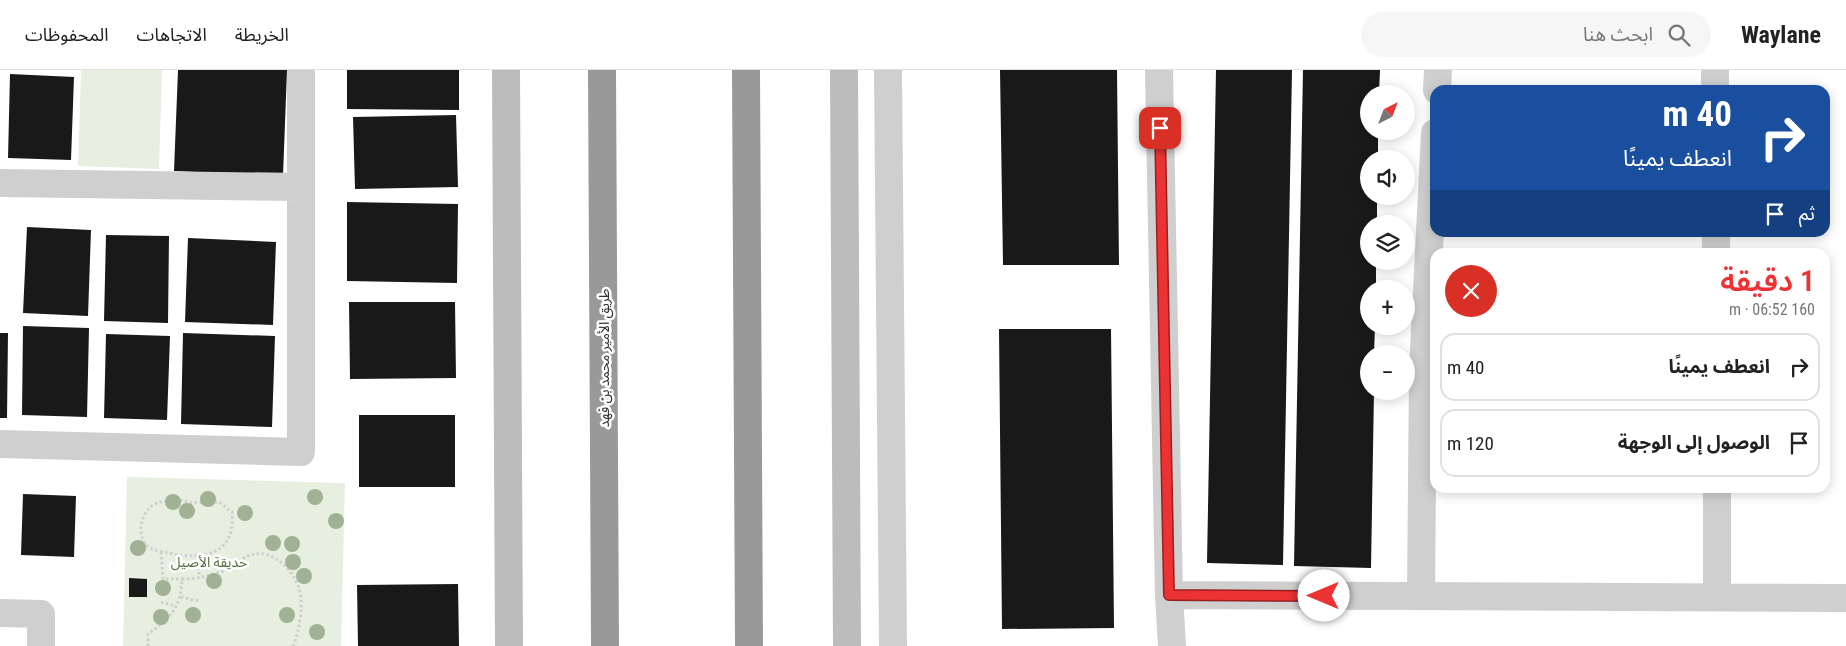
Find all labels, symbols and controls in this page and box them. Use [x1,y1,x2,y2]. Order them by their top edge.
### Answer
search box [1361,12,1711,57]
icon: search [1665,21,1693,49]
text: Waylane [1741,21,1821,49]
text: ابحث هنا [1583,23,1653,46]
text: المحفوظات [25,24,109,45]
text: الاتجاهات [137,24,207,45]
text: الخريطة [235,24,289,45]
north arrow [1360,85,1415,140]
map controls [1360,85,1415,400]
text: 40 m [1663,94,1732,135]
icon: right [1750,105,1815,170]
pin [1139,107,1181,149]
icon: arrive [1146,114,1174,142]
text: انعطف يمينًا [1623,146,1732,171]
button: sound [1360,150,1415,205]
icon: arrive [1761,200,1789,228]
text: ثم [1799,202,1815,225]
button: layers [1360,215,1415,270]
text: 1 دقيقة [1720,263,1815,298]
button: close [1445,265,1497,317]
button: + [1360,280,1415,335]
street label: طريق الأمير محمد بن فهد [596,288,614,428]
text: 160 m · 06:52 [1729,300,1815,319]
button: − [1360,345,1415,400]
icon: right [1785,353,1813,381]
text: انعطف يمينًا [1668,355,1770,378]
text: 40 m [1447,356,1484,379]
icon: arrive [1785,429,1813,457]
text: الوصول إلى الوجهة [1618,431,1770,454]
text: 120 m [1447,432,1494,455]
park label: حديقة الأصيل [171,554,247,571]
position arrow [1297,569,1349,621]

